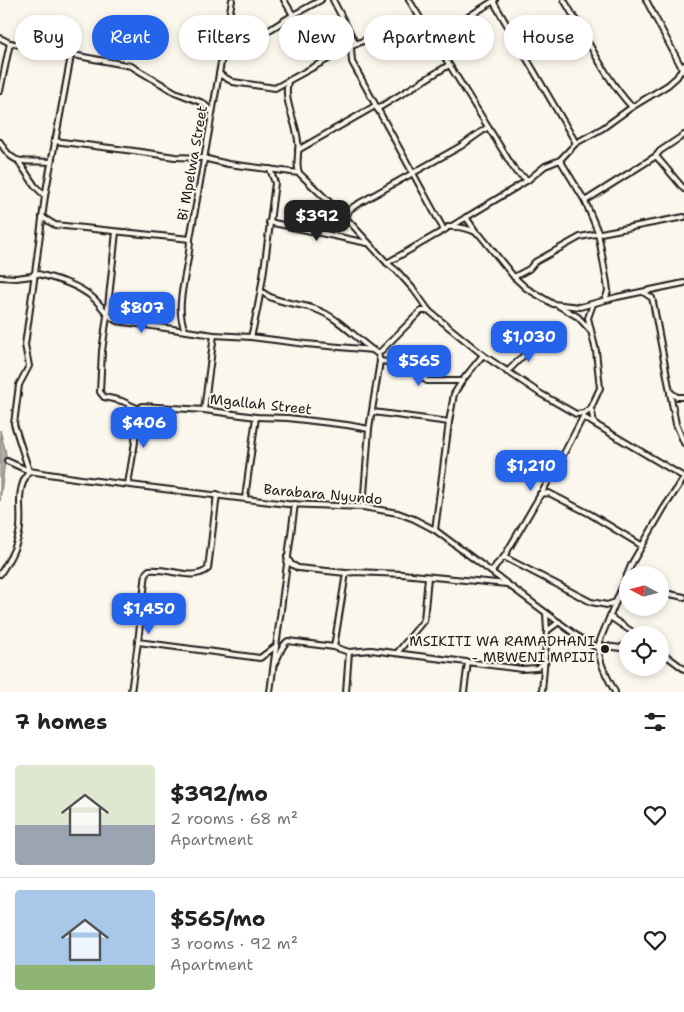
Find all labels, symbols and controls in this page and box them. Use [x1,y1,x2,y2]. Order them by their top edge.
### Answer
chip: Buy [15,15,82,60]
chip: Rent [92,15,169,60]
chip: Filters [179,15,269,60]
chip: New [279,15,354,60]
chip: Apartment [364,15,494,60]
chip: House [504,15,593,60]
street label: Bi Mpelwa Street [173,104,211,222]
pin: $392 [287,200,347,242]
text: $392 [295,205,339,226]
pin: $807 [112,292,172,334]
text: $807 [120,297,164,318]
pin: $1,030 [488,320,570,363]
text: $1,030 [502,326,556,347]
pin: $565 [389,344,449,387]
text: $565 [398,350,440,371]
street label: Mgallah Street [209,390,313,418]
pin: $406 [114,406,174,449]
text: $406 [122,412,166,433]
pin: $1,210 [490,450,572,492]
text: $1,210 [506,455,556,476]
street label: Barabara Nyundo [263,480,383,508]
north arrow [619,566,669,616]
map controls [619,566,669,676]
pin: $1,450 [108,592,190,635]
text: $1,450 [123,598,175,619]
button: locate [619,626,669,676]
place label: MSIKITI WA RAMADHANI - MBWENI MPIJI [409,632,595,666]
marker: MSIKITI WA RAMADHANI - MBWENI MPIJI [599,643,611,655]
text: 7 homes [15,708,107,736]
icon: filters [641,708,669,736]
text: $392/mo [170,780,268,808]
icon: home [55,785,115,845]
icon: heart [641,801,669,829]
text: 2 rooms · 68 m² [170,808,298,829]
text: Apartment [170,829,253,850]
text: $565/mo [170,905,266,933]
icon: home [55,910,115,970]
icon: heart [641,926,669,954]
text: 3 rooms · 92 m² [170,933,298,954]
text: Apartment [170,954,253,975]

